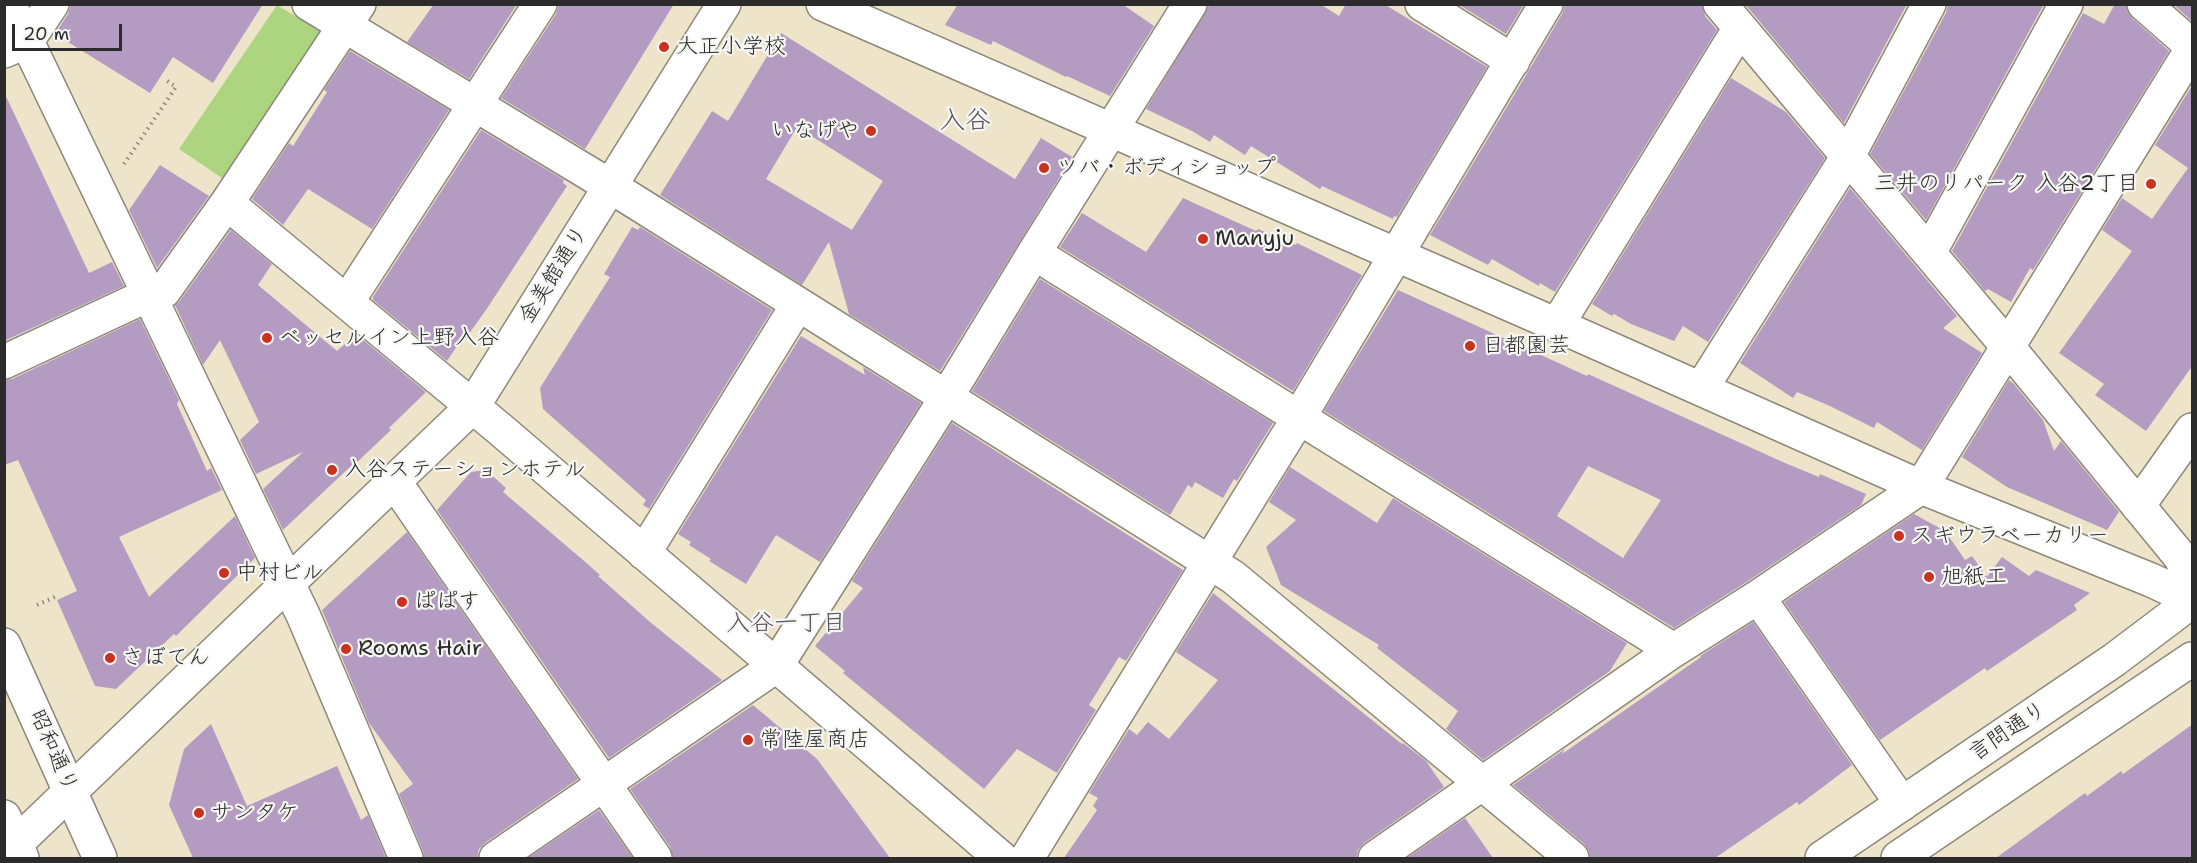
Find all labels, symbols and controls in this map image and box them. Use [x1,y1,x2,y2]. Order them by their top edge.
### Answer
scale bar [15,12,124,50]
text: 20 m [23,22,69,46]
place label: 大正小学校 [676,34,786,60]
marker: 大正小学校 [657,40,671,54]
district label: 入谷 [939,105,991,137]
place label: いなげや [771,118,859,144]
marker: いなげや [864,124,878,138]
place label: ツバ・ボディショップ [1056,155,1276,181]
marker: ツバ・ボディショップ [1037,161,1051,175]
place label: 三井のリパーク 入谷2丁目 [1874,171,2139,197]
marker: 三井のリパーク 入谷2丁目 [2144,177,2158,191]
street label: 金美館通り [514,221,594,329]
place label: Manyju [1215,226,1294,252]
marker: Manyju [1196,232,1210,246]
place label: ベッセルイン上野入谷 [279,325,499,351]
marker: ベッセルイン上野入谷 [260,331,274,345]
place label: 日都園芸 [1482,333,1570,359]
marker: 日都園芸 [1463,339,1477,353]
place label: 入谷ステーションホテル [344,457,586,483]
marker: 入谷ステーションホテル [325,463,339,477]
place label: スギウラベーカリー [1911,523,2109,549]
marker: スギウラベーカリー [1892,529,1906,543]
place label: 中村ビル [236,560,324,586]
place label: 旭紙工 [1941,564,2007,590]
marker: 中村ビル [217,566,231,580]
marker: 旭紙工 [1922,570,1936,584]
place label: ぱぱす [414,589,480,615]
marker: ぱぱす [395,595,409,609]
district label: 入谷一丁目 [726,610,846,638]
place label: Rooms Hair [358,636,482,662]
marker: Rooms Hair [339,642,353,656]
place label: さぼてん [122,645,210,671]
marker: さぼてん [103,651,117,665]
street label: 言問通り [1964,696,2052,768]
street label: 昭和通り [23,705,83,797]
place label: 常陸屋商店 [760,727,870,753]
marker: 常陸屋商店 [741,733,755,747]
place label: サンタケ [211,800,299,826]
marker: サンタケ [192,806,206,820]

